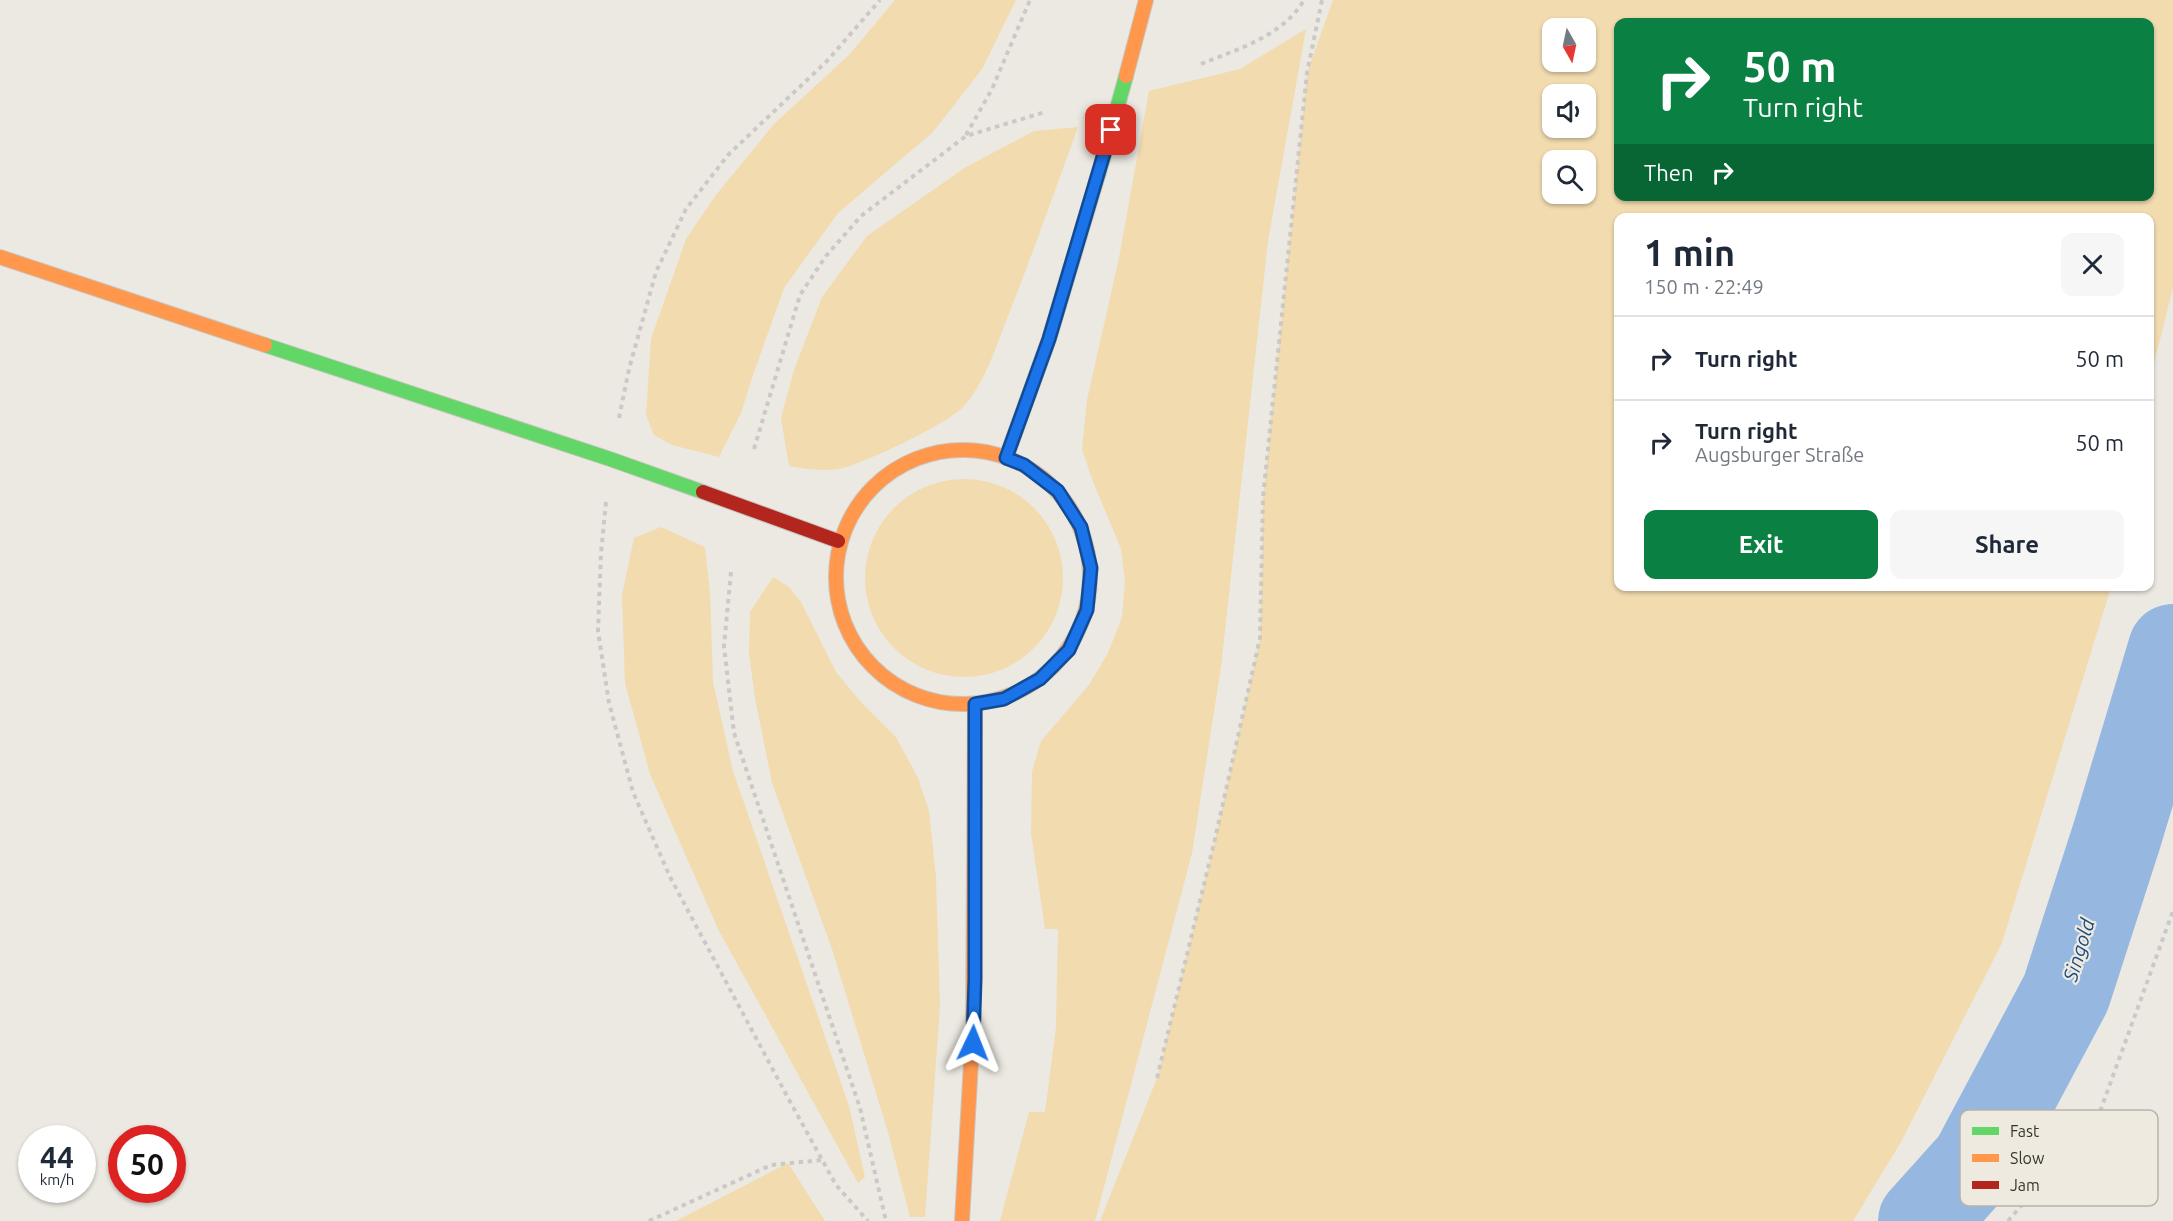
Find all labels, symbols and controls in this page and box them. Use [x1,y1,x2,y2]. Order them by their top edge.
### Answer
north arrow [1542,18,1596,72]
map controls [1542,18,1596,204]
icon: right [1644,42,1722,120]
text: 50 m [1743,43,1837,90]
button: sound [1542,84,1596,138]
text: Turn right [1743,92,1863,122]
pin [1085,104,1136,155]
icon: arrive [1094,113,1127,146]
button: search [1542,150,1596,204]
icon: right [1706,156,1739,189]
text: Then [1644,160,1694,185]
text: 1 min [1644,232,1735,273]
button: close [2061,233,2124,296]
text: 150 m · 22:49 [1644,275,1764,298]
icon: right [1644,342,1677,375]
text: Turn right [1695,346,1797,371]
text: 50 m [2075,346,2124,371]
text: Turn right [1695,418,1797,443]
icon: right [1644,426,1677,459]
text: 50 m [2075,430,2124,455]
text: Augsburger Straße [1695,443,1864,466]
button: Exit [1644,510,1878,579]
button: Share [1890,510,2124,579]
water label: Singold [2058,915,2099,985]
position arrow [941,1011,1005,1075]
legend [1960,1110,2158,1206]
text: Fast [2010,1122,2040,1140]
speed limit sign: 50 [108,1125,186,1203]
text: 44 [40,1140,74,1174]
text: Slow [2010,1149,2045,1167]
text: km/h [40,1171,74,1188]
text: Jam [2010,1176,2040,1194]

